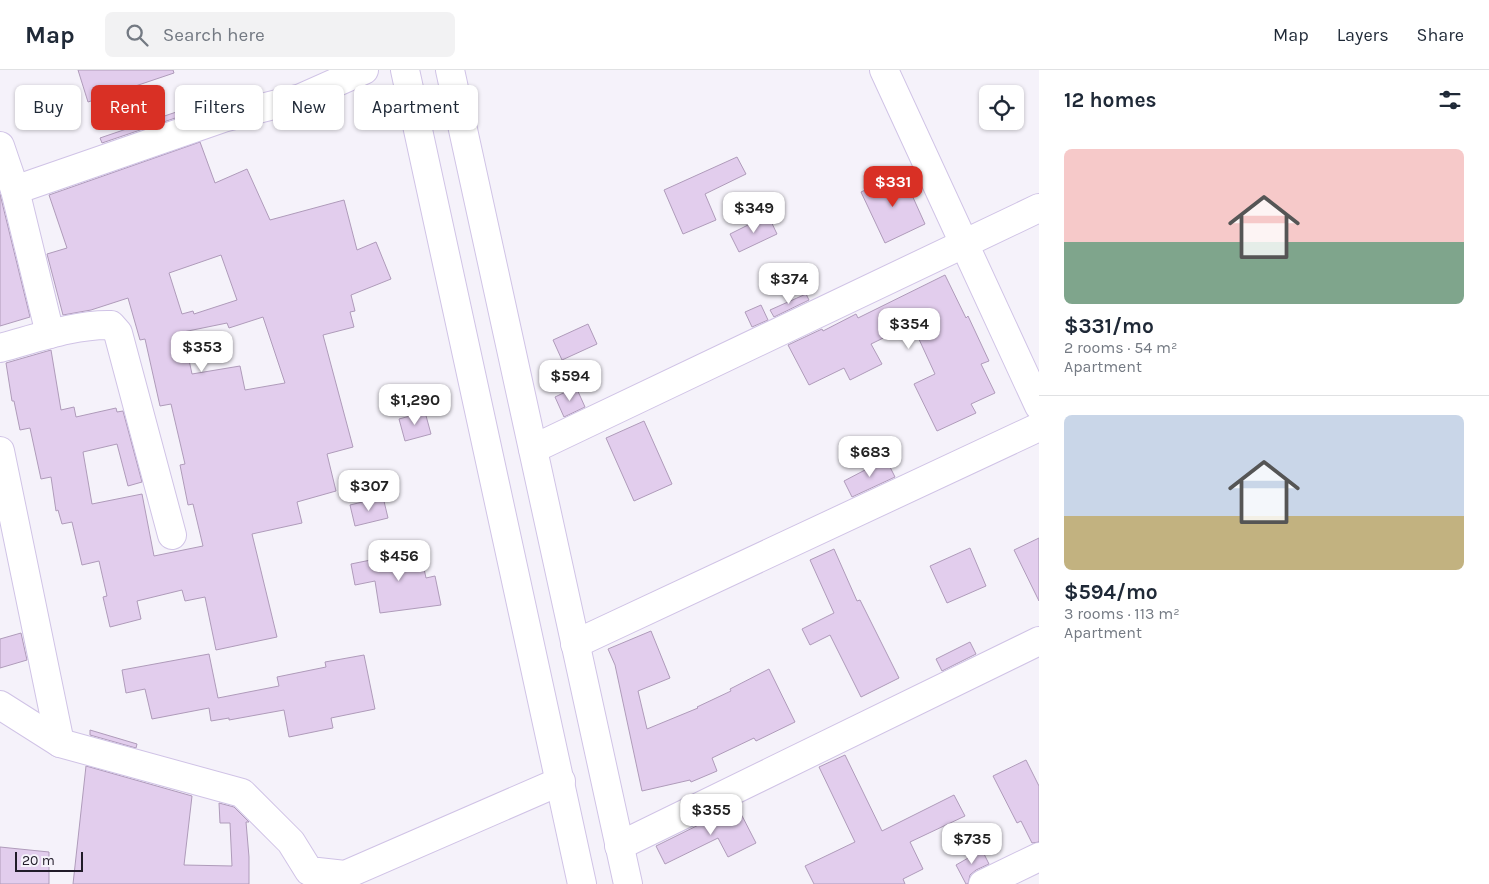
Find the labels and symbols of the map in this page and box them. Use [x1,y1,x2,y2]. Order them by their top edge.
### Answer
pin: $331 [863,166,923,208]
pin: $349 [724,191,784,234]
pin: $374 [759,262,819,305]
pin: $354 [879,308,939,350]
pin: $353 [172,330,232,373]
pin: $594 [540,360,600,402]
pin: $1,290 [374,384,456,426]
pin: $683 [840,436,900,478]
pin: $307 [339,470,399,512]
pin: $456 [369,540,429,582]
pin: $355 [681,794,741,836]
pin: $735 [942,822,1002,865]
scale bar [15,849,82,872]

